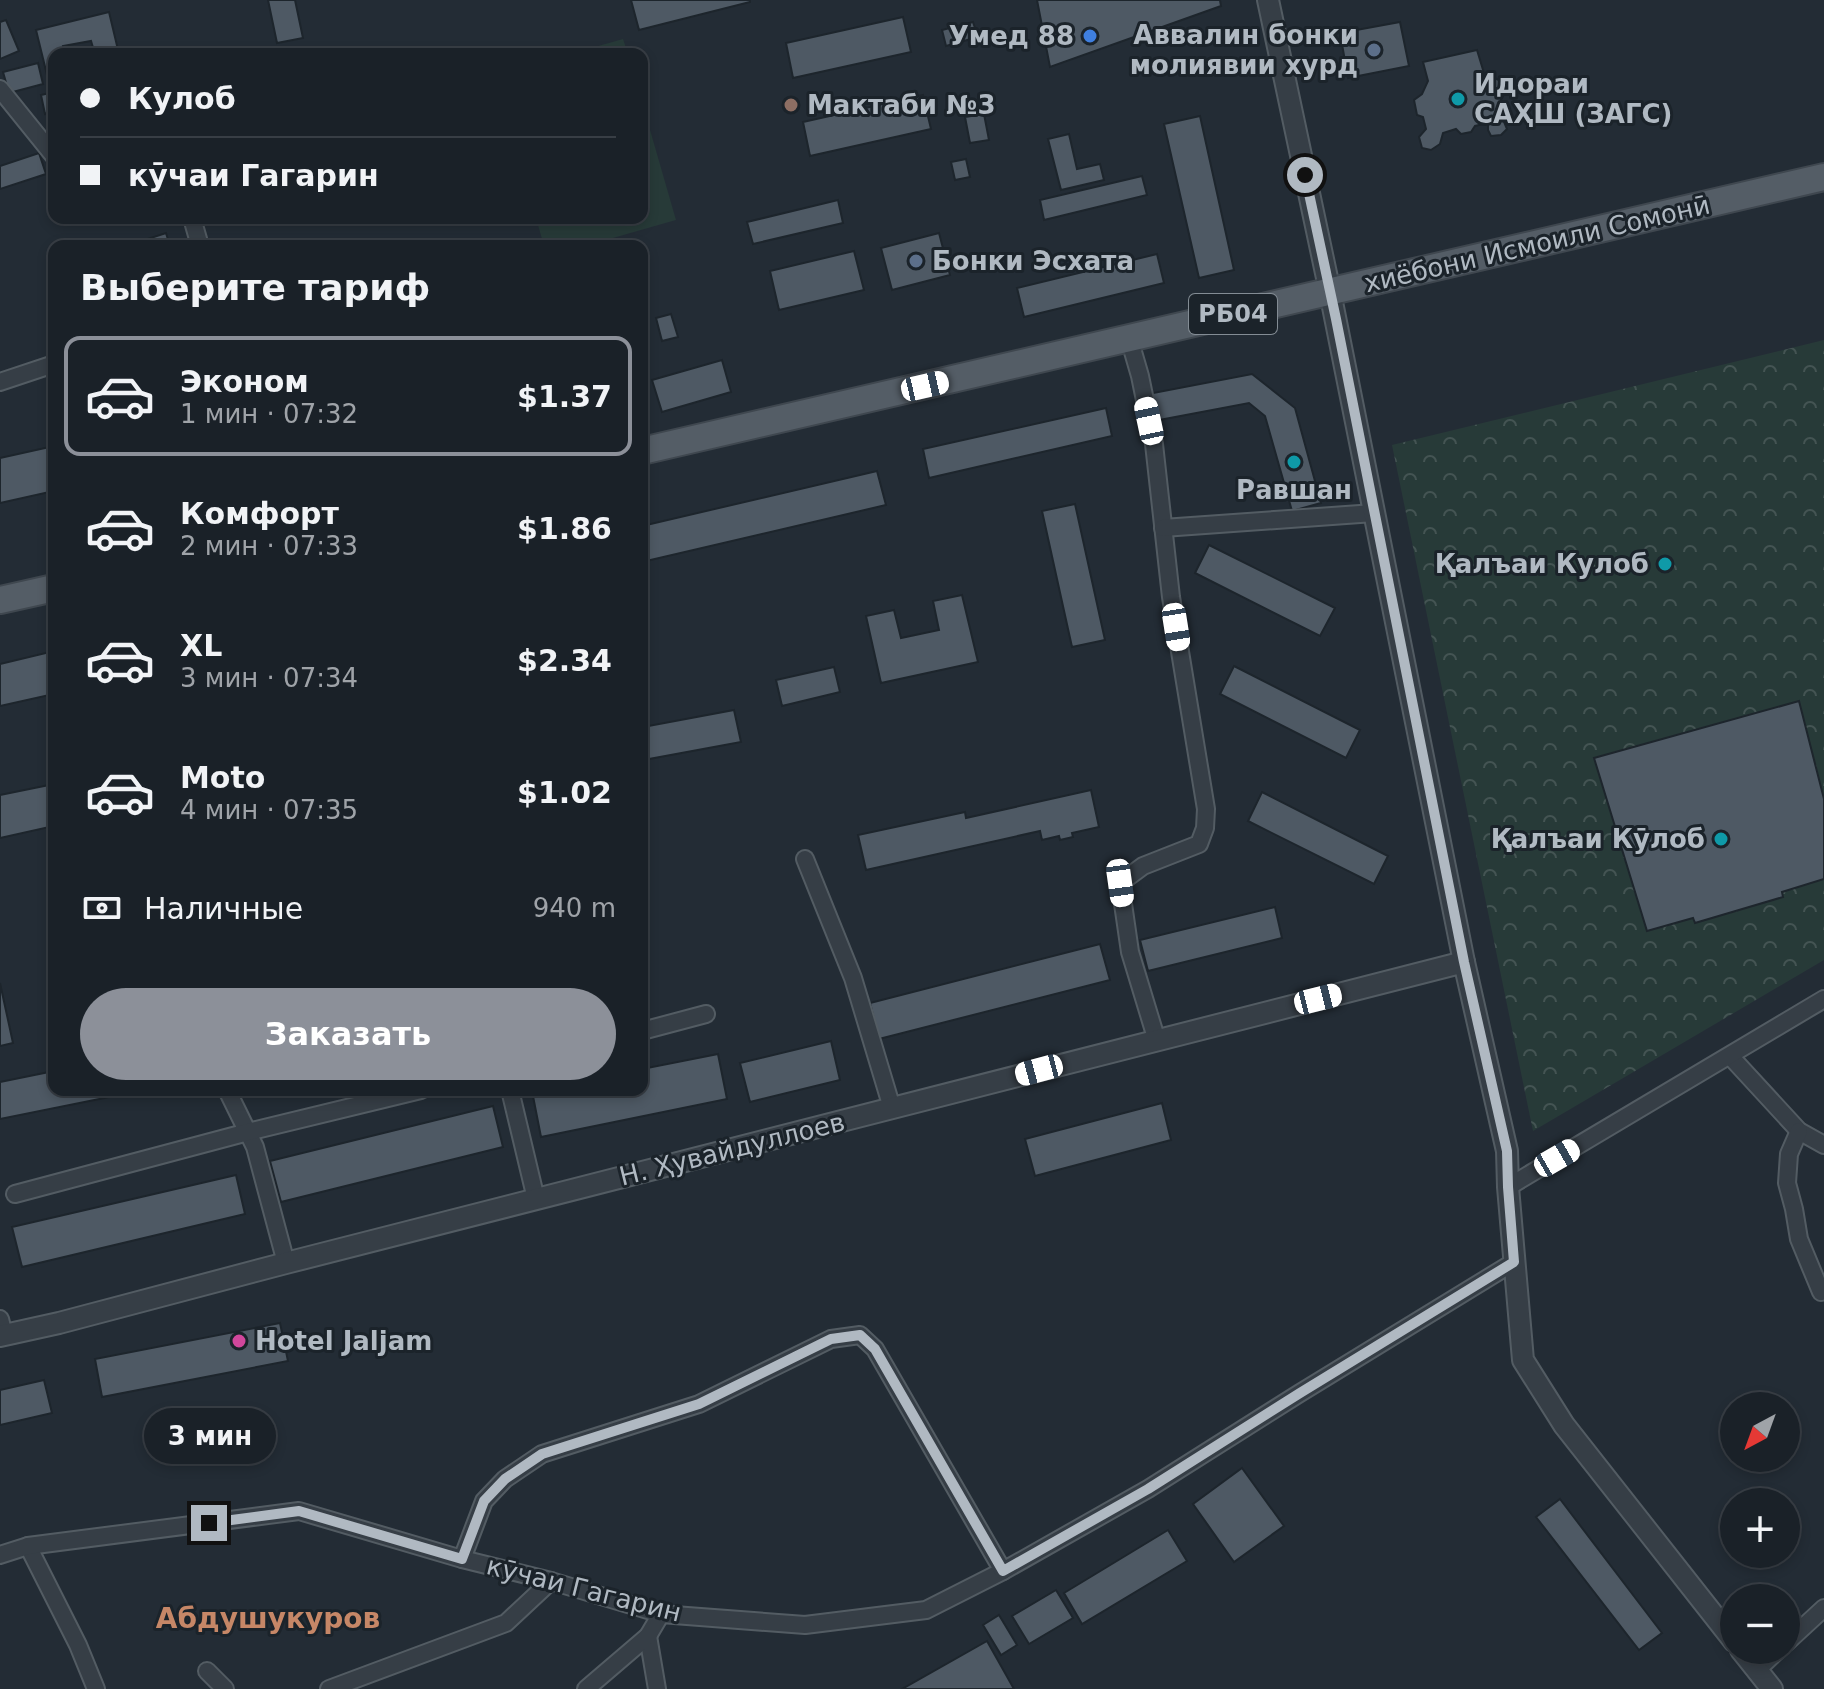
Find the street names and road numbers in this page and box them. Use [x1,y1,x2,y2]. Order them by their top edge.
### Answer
street label: хиёбони Исмоили Сомонӣ [1361,190,1713,298]
road number: РБ04 [1189,294,1277,334]
street label: Н. Ҳувайдуллоев [616,1106,848,1192]
street label: кӯчаи Гагарин [484,1550,684,1628]

